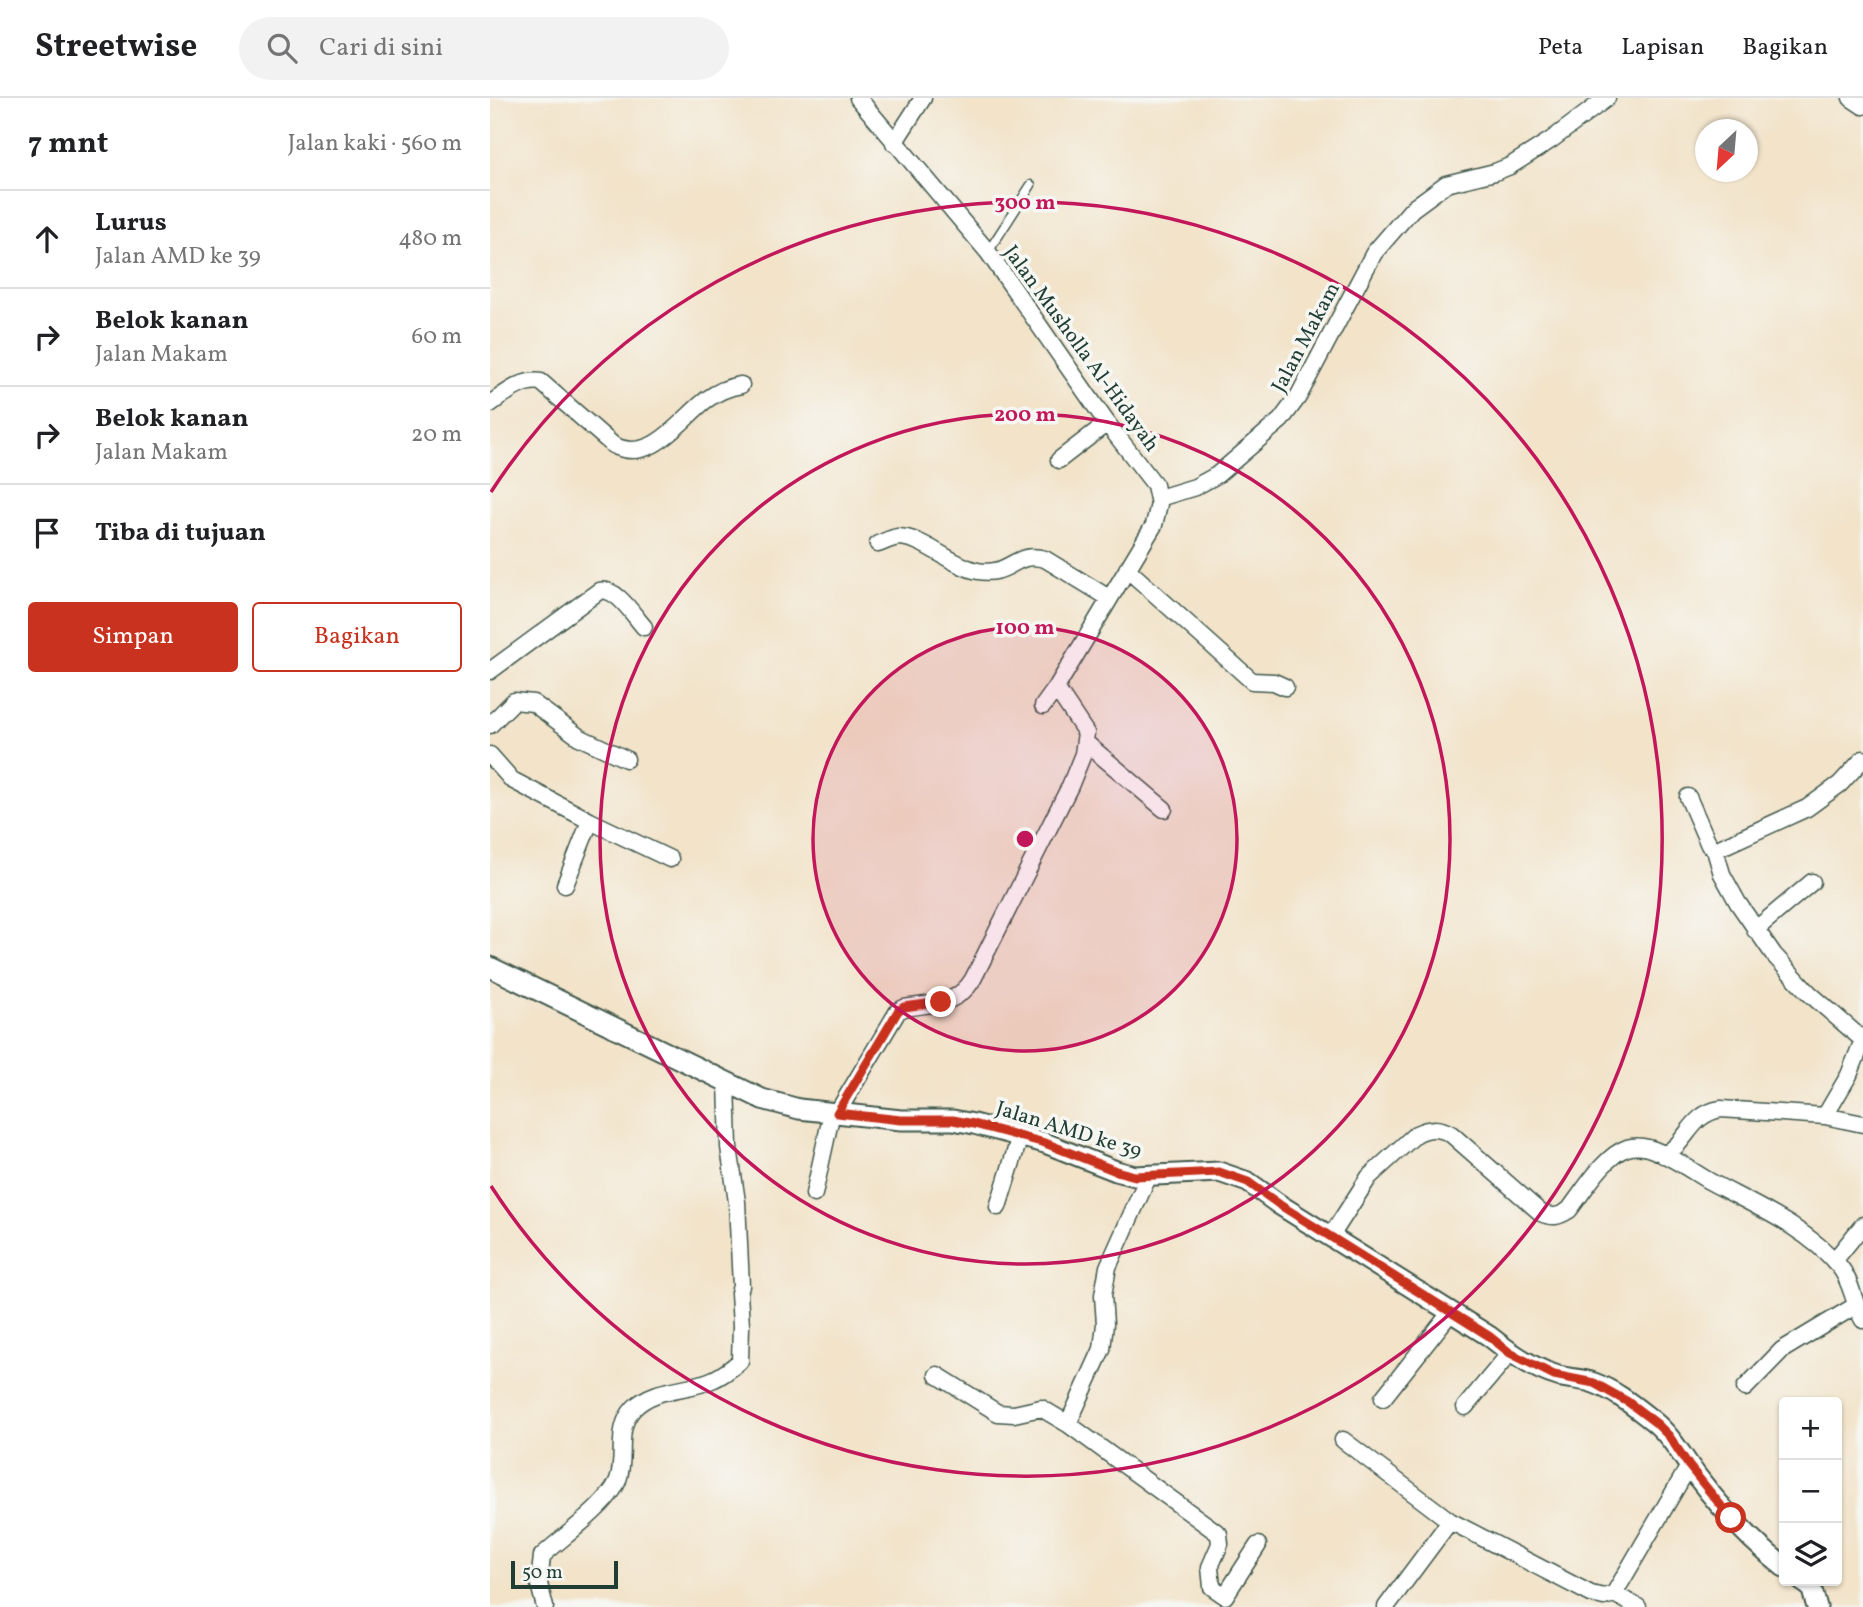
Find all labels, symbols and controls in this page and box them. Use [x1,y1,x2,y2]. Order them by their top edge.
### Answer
search box [239,17,729,80]
text: Streetwise [35,25,197,71]
icon: search [263,29,301,67]
text: Cari di sini [319,30,443,66]
text: Peta [1538,31,1583,65]
text: Lapisan [1621,31,1704,65]
text: Bagikan [1742,31,1828,65]
north arrow [1695,119,1758,182]
text: 7 mnt [28,123,108,165]
text: Jalan kaki · 560 m [288,128,462,160]
text: 300 m [995,189,1055,218]
text: Lurus [95,205,167,241]
icon: ahead [28,220,66,258]
text: 480 m [398,223,462,255]
street label: Jalan Musholla Al-Hidayah [996,240,1166,458]
text: Jalan AMD ke 39 [95,241,261,273]
street label: Jalan Makam [1265,277,1348,398]
text: Belok kanan [95,303,249,339]
icon: right [28,318,66,356]
text: 60 m [412,321,462,353]
text: Jalan Makam [95,339,228,371]
text: Belok kanan [95,401,249,437]
text: 200 m [994,401,1056,430]
icon: right [28,416,66,454]
text: 20 m [411,419,462,451]
text: Jalan Makam [95,437,228,469]
icon: arrive [28,514,66,552]
text: Tiba di tujuan [95,515,266,551]
button: Simpan [28,602,238,672]
button: Bagikan [252,602,462,672]
text: 100 m [995,614,1055,643]
centre of rings [1013,827,1037,851]
route end [925,986,956,1017]
street label: Jalan AMD ke 39 [992,1094,1145,1166]
map controls [1779,1397,1842,1586]
button: + [1779,1397,1842,1460]
button: − [1779,1460,1842,1523]
route start [1715,1502,1746,1533]
button: layers [1779,1523,1842,1586]
scale bar [511,1558,618,1590]
text: 50 m [522,1560,563,1586]

